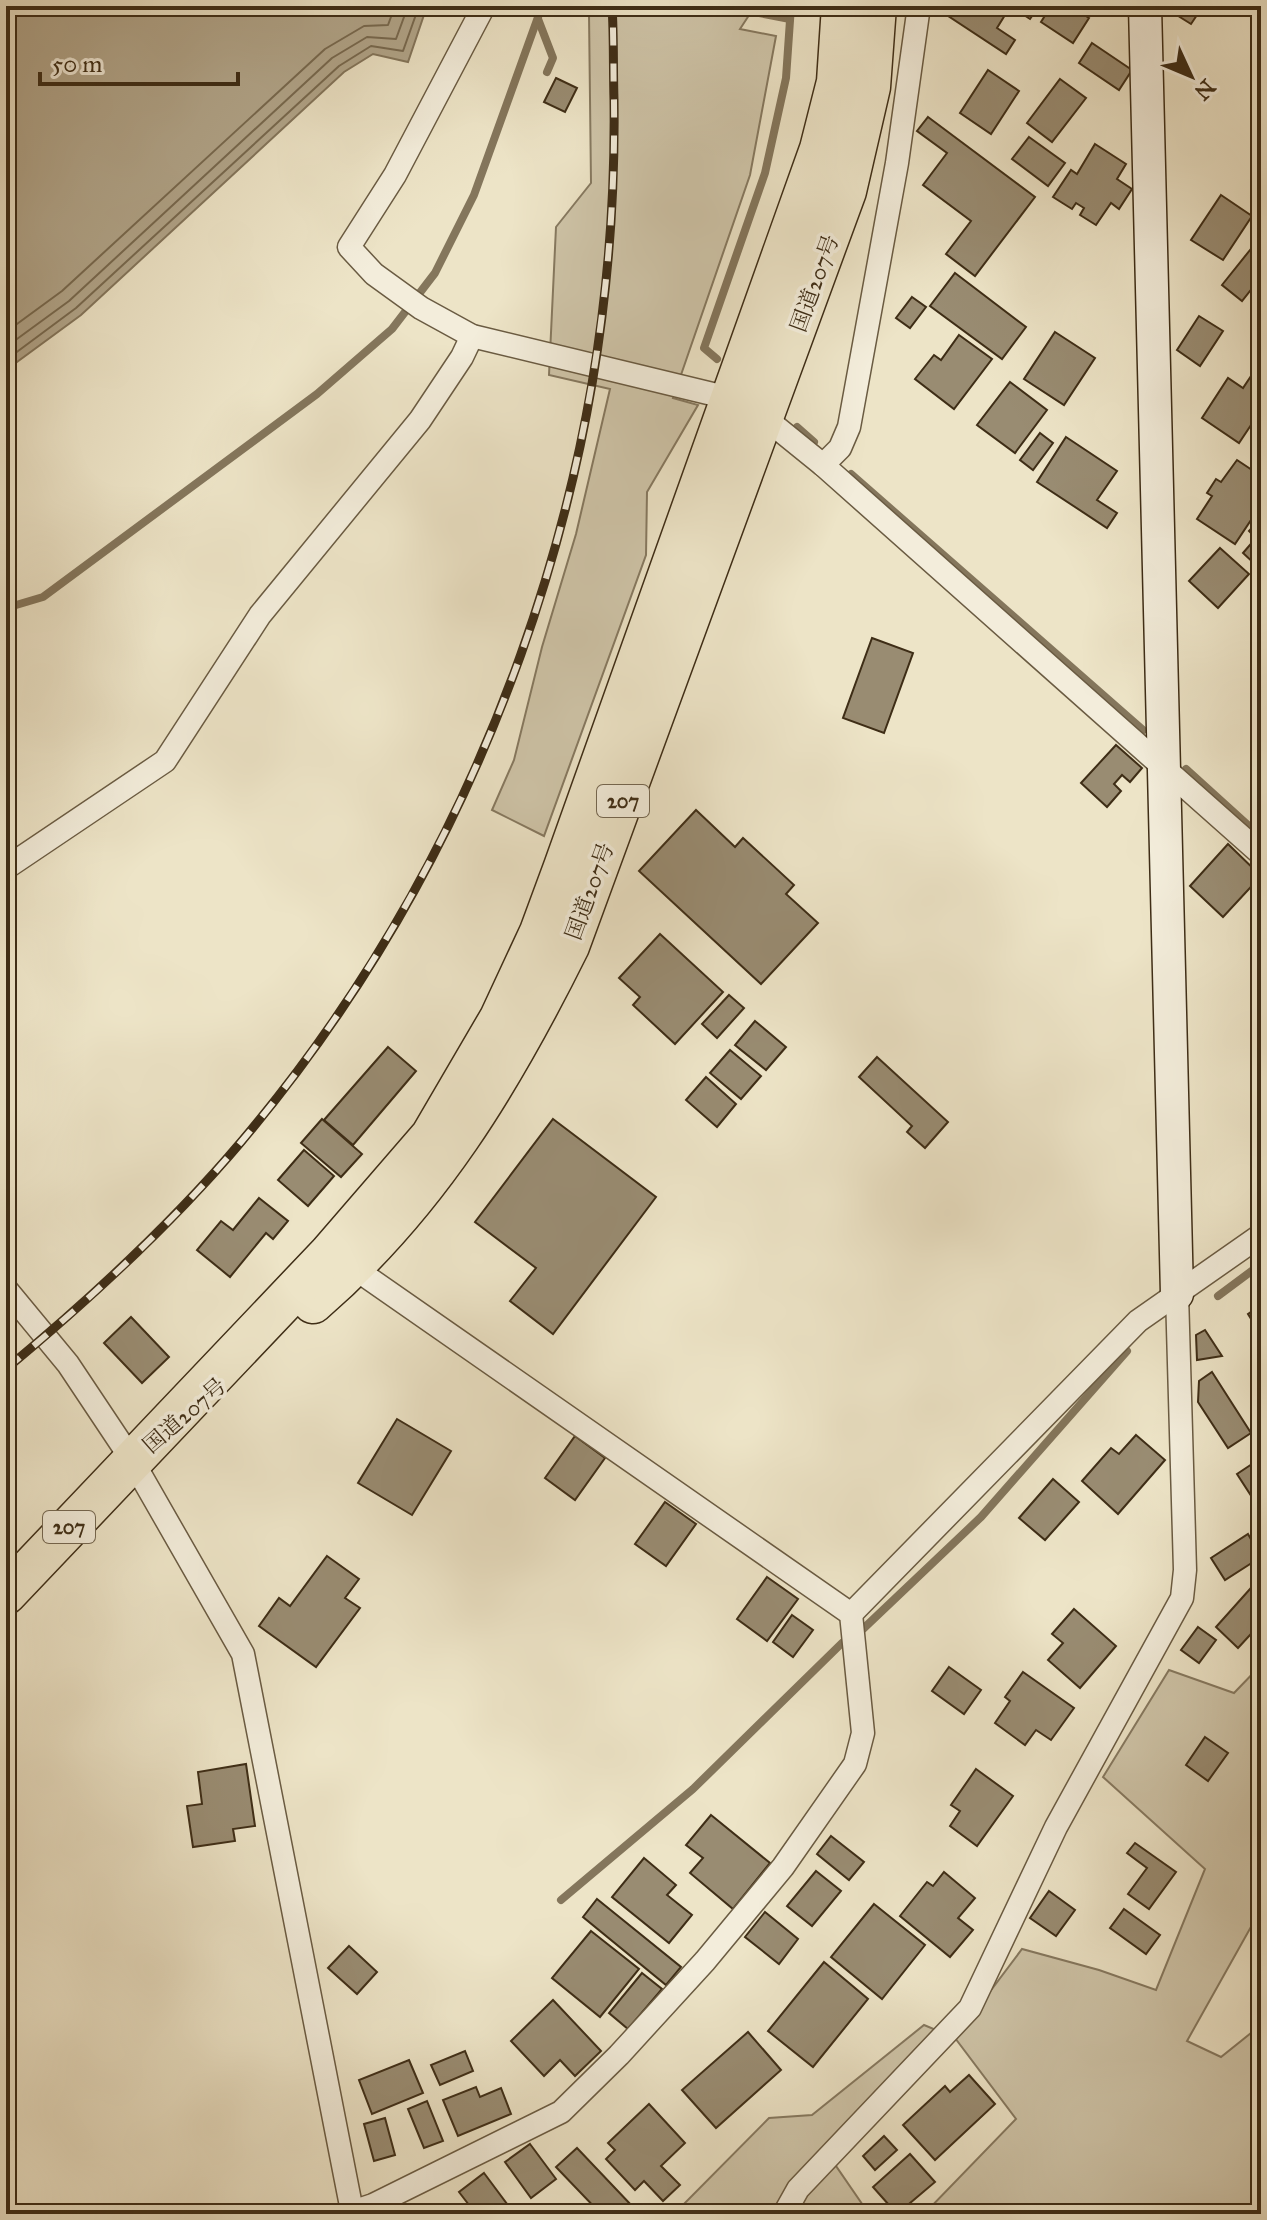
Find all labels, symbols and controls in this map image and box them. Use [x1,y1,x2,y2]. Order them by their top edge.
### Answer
scale bar [40,36,238,86]
north arrow [1151,36,1231,116]
text: 50 m [52,49,102,79]
text: N [1189,73,1221,106]
street label: 国道207号 [784,231,844,335]
road number: 207 [597,785,649,817]
street label: 国道207号 [559,839,619,943]
street label: 国道207号 [137,1372,231,1459]
road number: 207 [43,1511,95,1543]

